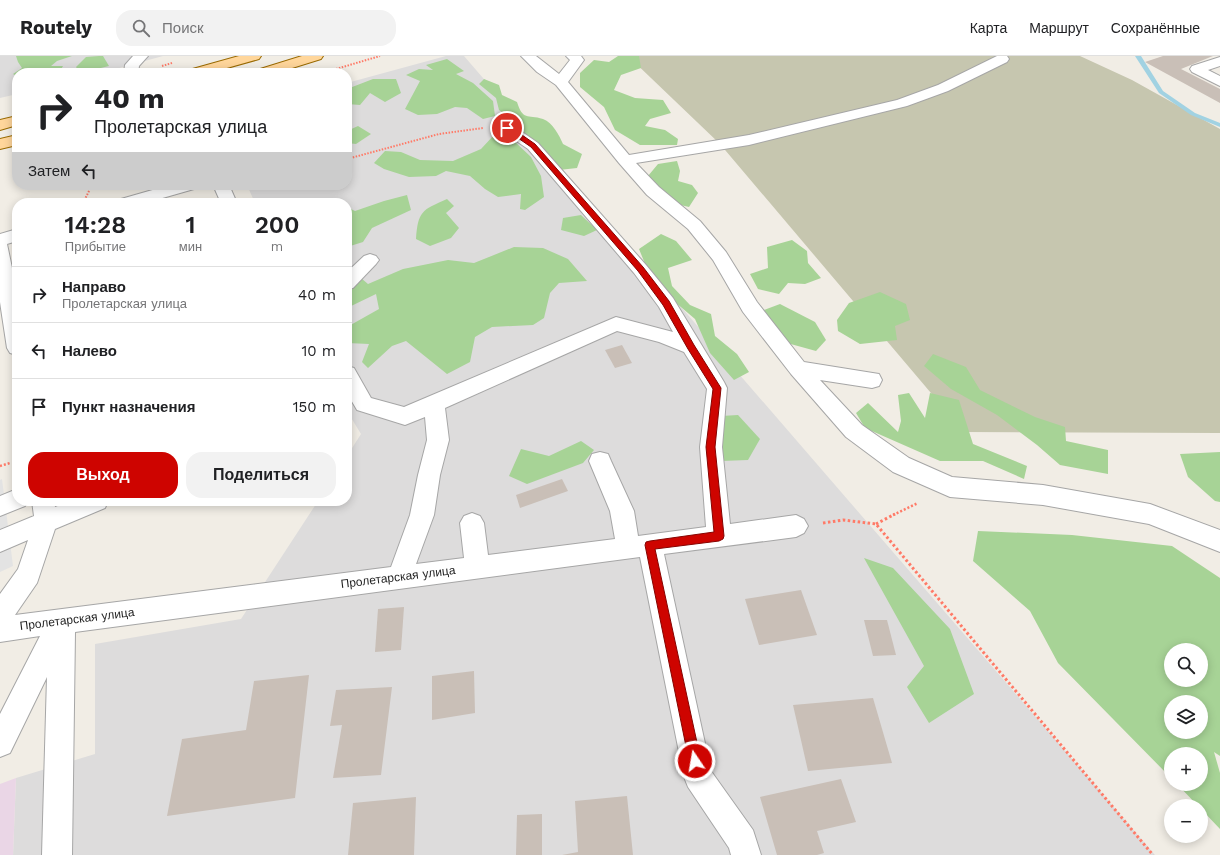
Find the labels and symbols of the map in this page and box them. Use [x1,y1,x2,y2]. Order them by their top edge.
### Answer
pin [490,111,524,145]
street label: Пролетарская улица [340,563,456,591]
street label: Пролетарская улица [19,605,135,633]
position arrow [674,740,716,782]

